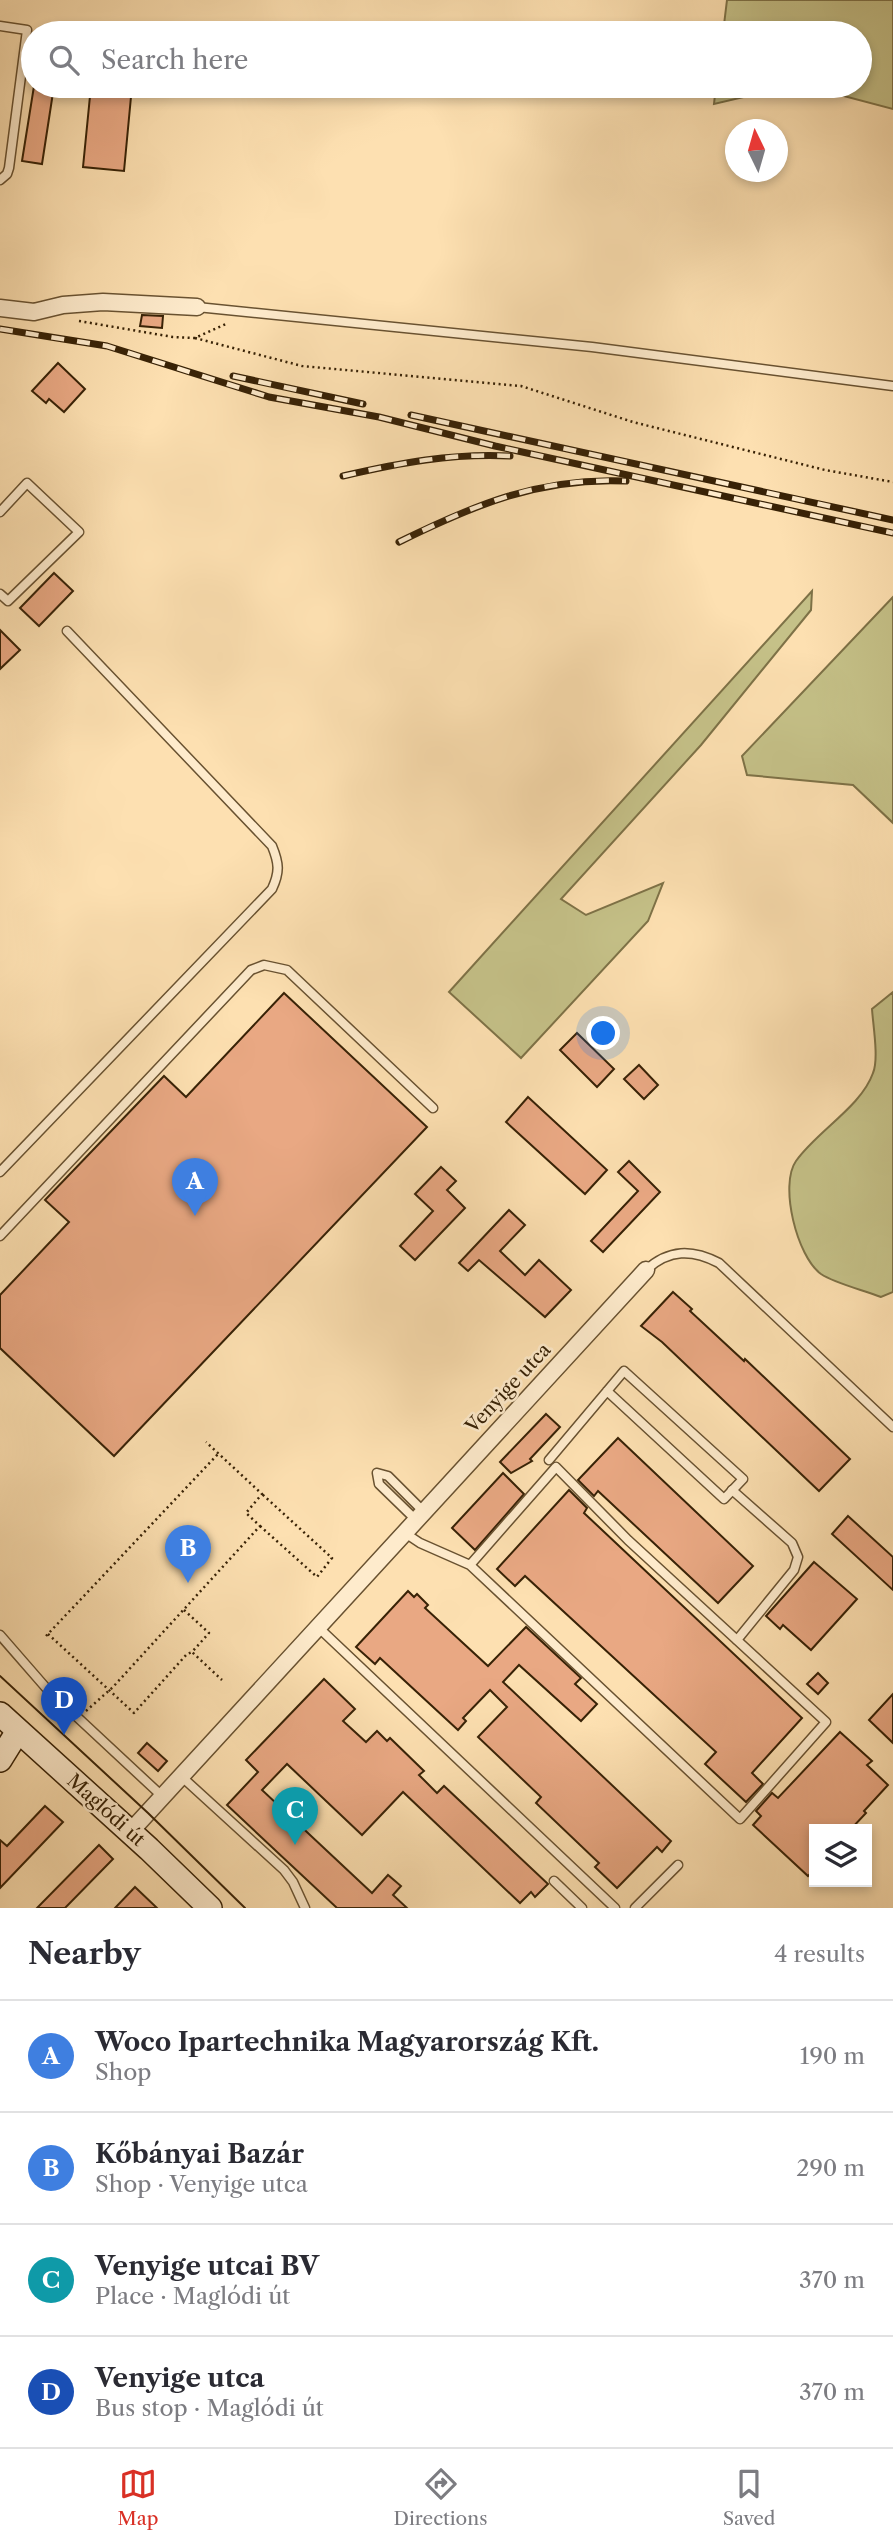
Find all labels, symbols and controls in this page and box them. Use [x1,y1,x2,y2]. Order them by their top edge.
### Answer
search box [21,21,872,98]
icon: search [45,41,83,79]
text: Search here [101,44,248,76]
north arrow [725,119,788,182]
your location [586,1016,620,1050]
pin: A [172,1158,218,1216]
street label: Venyige utca [460,1338,555,1438]
pin: B [165,1525,211,1583]
pin: D [41,1677,87,1735]
street label: Maglódi út [62,1769,150,1851]
pin: C [272,1787,318,1845]
map controls [809,1824,872,1887]
button: layers [809,1824,872,1887]
text: Nearby [28,1935,141,1972]
text: 4 results [774,1940,865,1968]
text: Woco Ipartechnika Magyarország Kft. [95,2026,599,2058]
text: A [42,2042,60,2070]
text: 190 m [800,2042,865,2070]
text: Shop [95,2058,151,2086]
text: Kőbányai Bazár [95,2138,304,2170]
text: B [42,2154,60,2182]
text: 290 m [796,2154,865,2182]
text: Shop · Venyige utca [95,2170,308,2198]
text: Venyige utcai BV [95,2250,319,2282]
text: C [42,2266,60,2294]
text: 370 m [799,2266,865,2294]
text: Place · Maglódi út [95,2282,290,2310]
text: Venyige utca [95,2362,265,2394]
text: D [41,2378,61,2406]
text: 370 m [799,2378,865,2406]
text: Bus stop · Maglódi út [95,2394,324,2422]
tab: Map [118,2465,158,2530]
tab: Directions [394,2465,487,2530]
tab: Saved [723,2465,775,2530]

